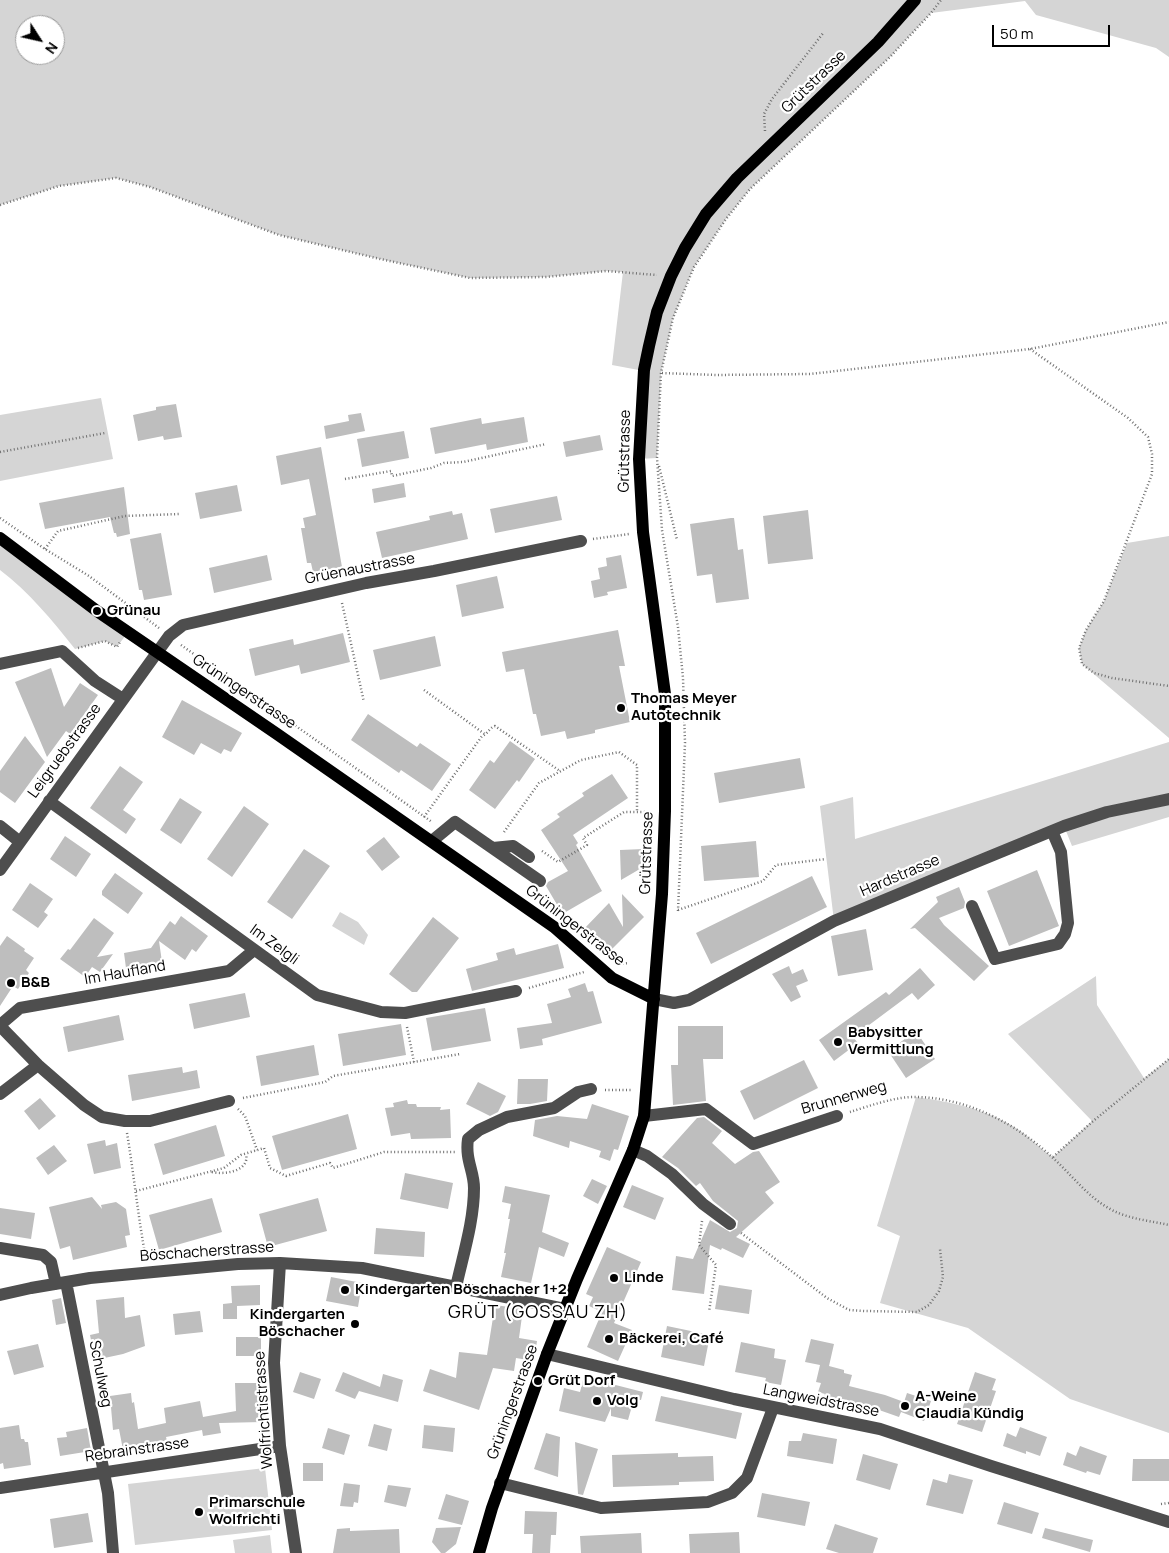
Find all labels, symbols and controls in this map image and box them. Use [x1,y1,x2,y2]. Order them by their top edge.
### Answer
north arrow [15,15,65,65]
scale bar [994,15,1112,47]
text: 50 m [1000,23,1034,44]
text: N [41,39,63,58]
street label: Grütstrasse [778,47,850,117]
street label: Grütstrasse [615,409,635,493]
street label: Grüenaustrasse [304,550,416,588]
place label: Grünau [107,602,161,620]
marker: Grünau [91,605,103,617]
street label: Grüningerstrasse [189,651,299,733]
place label: Thomas Meyer Autotechnik [631,690,737,725]
street label: Leigruebstrasse [25,700,105,802]
marker: Thomas Meyer Autotechnik [615,702,627,714]
street label: Grütstrasse [637,811,657,895]
street label: Hardstrasse [858,851,942,901]
street label: Grüningerstrasse [522,882,628,970]
street label: Im Zelgli [246,921,302,969]
street label: Im Haufland [83,957,167,989]
place label: B&B [21,974,50,992]
marker: B&B [5,977,17,989]
place label: Babysitter Vermittlung [848,1024,934,1059]
marker: Babysitter Vermittlung [832,1036,844,1048]
street label: Brunnenweg [799,1077,889,1119]
street label: Böschacherstrasse [139,1238,275,1266]
place label: Linde [624,1269,664,1287]
marker: Linde [608,1272,620,1284]
place label: Kindergarten Böschacher 1+2 [355,1281,567,1299]
marker: Kindergarten Böschacher 1+2 [339,1284,351,1296]
district label: GRÜT (GOSSAU ZH) [446,1302,630,1324]
place label: Kindergarten Böschacher [250,1306,345,1341]
marker: Kindergarten Böschacher [349,1318,361,1330]
place label: Bäckerei, Café [619,1330,724,1348]
marker: Bäckerei, Café [603,1333,615,1345]
street label: Schulweg [85,1339,115,1409]
street label: Grüningerstrasse [484,1342,542,1462]
street label: Wolfrichtistrasse [251,1350,277,1470]
place label: Grüt Dorf [548,1372,615,1390]
marker: Grüt Dorf [532,1375,544,1387]
street label: Langweidstrasse [761,1381,881,1421]
place label: A-Weine Claudia Kündig [915,1388,1024,1423]
place label: Volg [607,1392,638,1410]
marker: Volg [591,1395,603,1407]
marker: A-Weine Claudia Kündig [899,1400,911,1412]
street label: Rebrainstrasse [84,1434,190,1466]
place label: Primarschule Wolfrichti [209,1494,305,1529]
marker: Primarschule Wolfrichti [193,1506,205,1518]

